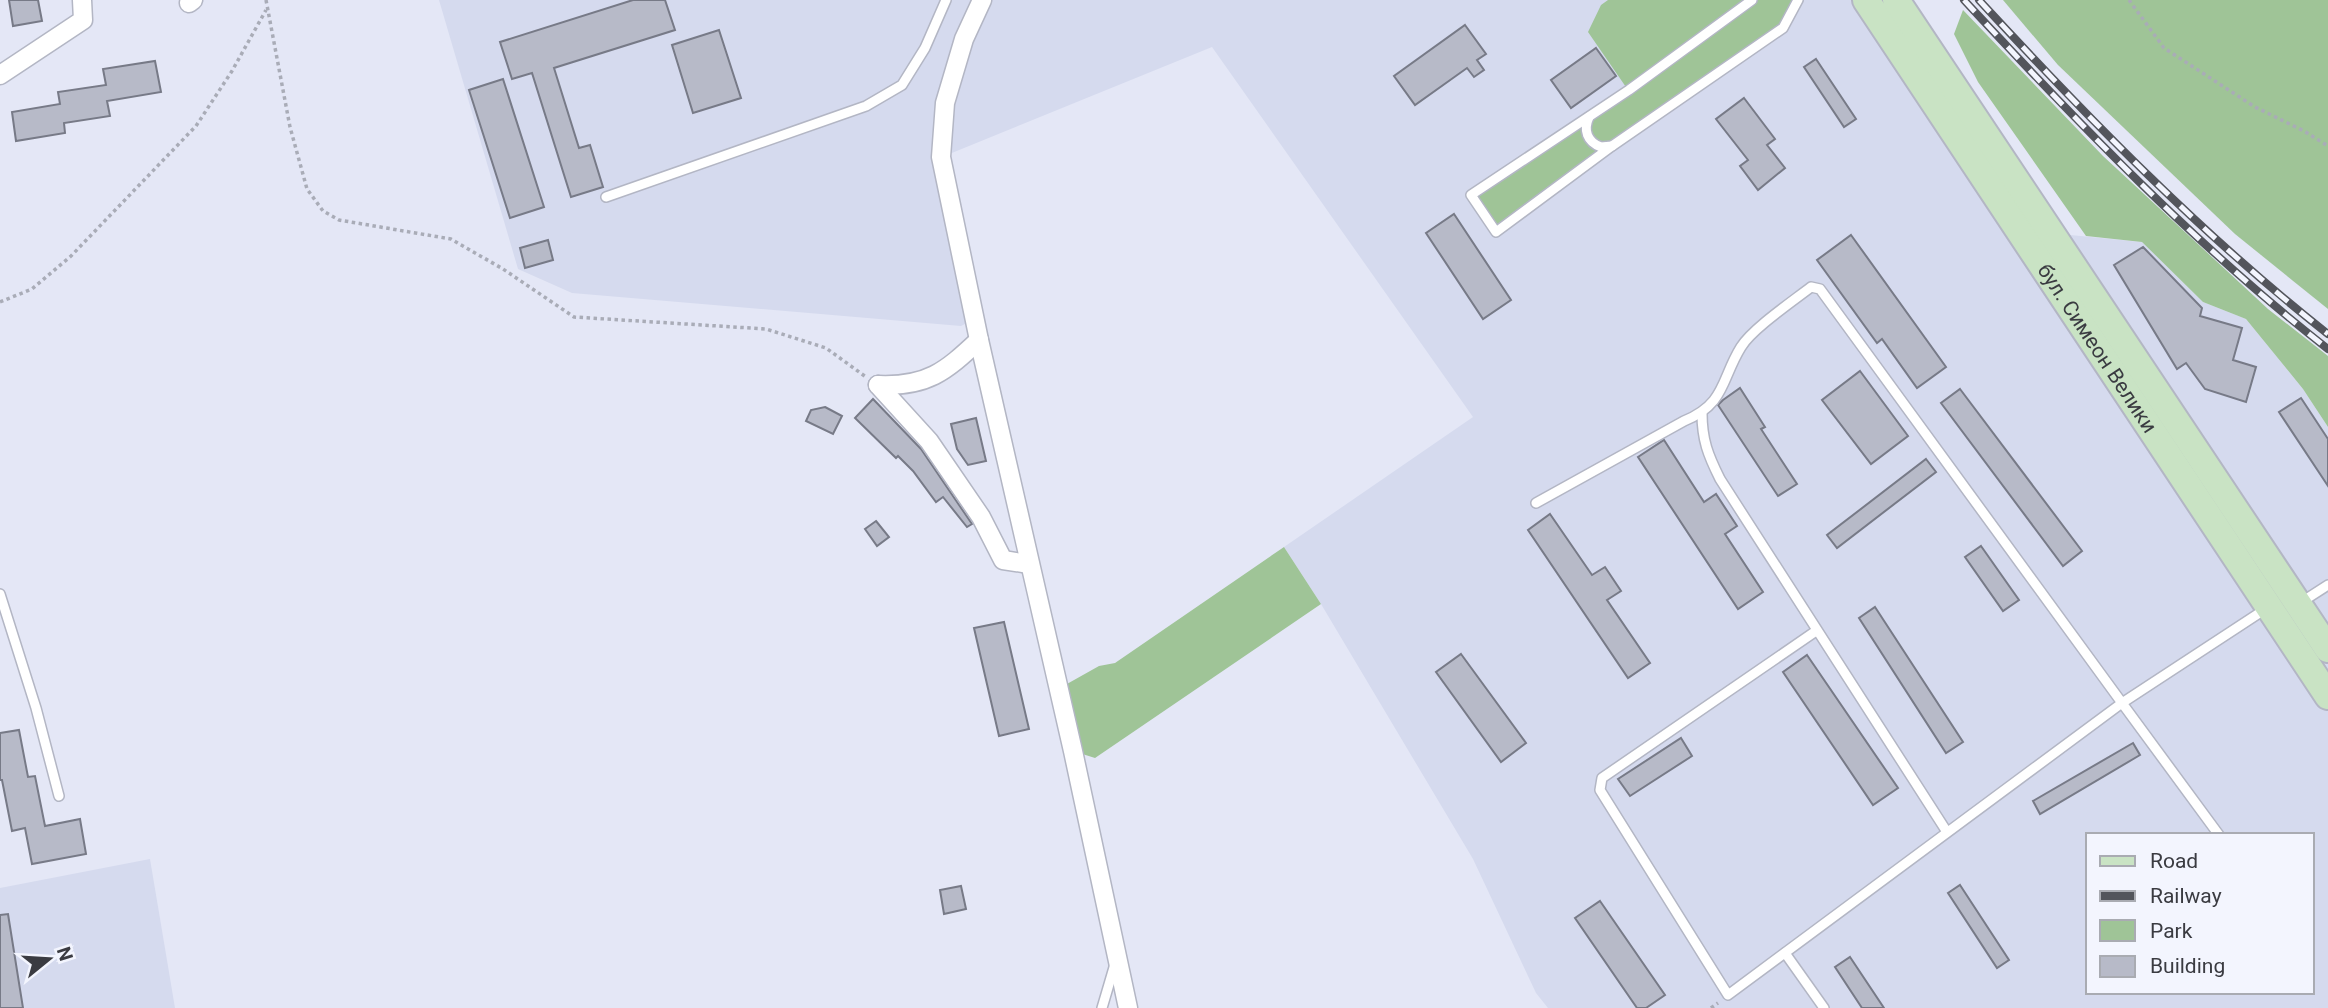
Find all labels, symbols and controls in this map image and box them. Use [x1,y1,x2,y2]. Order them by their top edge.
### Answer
street label: бул. Симеон Велики [2032,259,2162,437]
legend [2086,833,2314,994]
text: Road [2150,849,2198,873]
text: Railway [2150,884,2222,908]
text: Park [2150,919,2193,943]
north arrow [14,924,84,994]
text: N [52,944,78,964]
text: Building [2150,954,2225,978]

